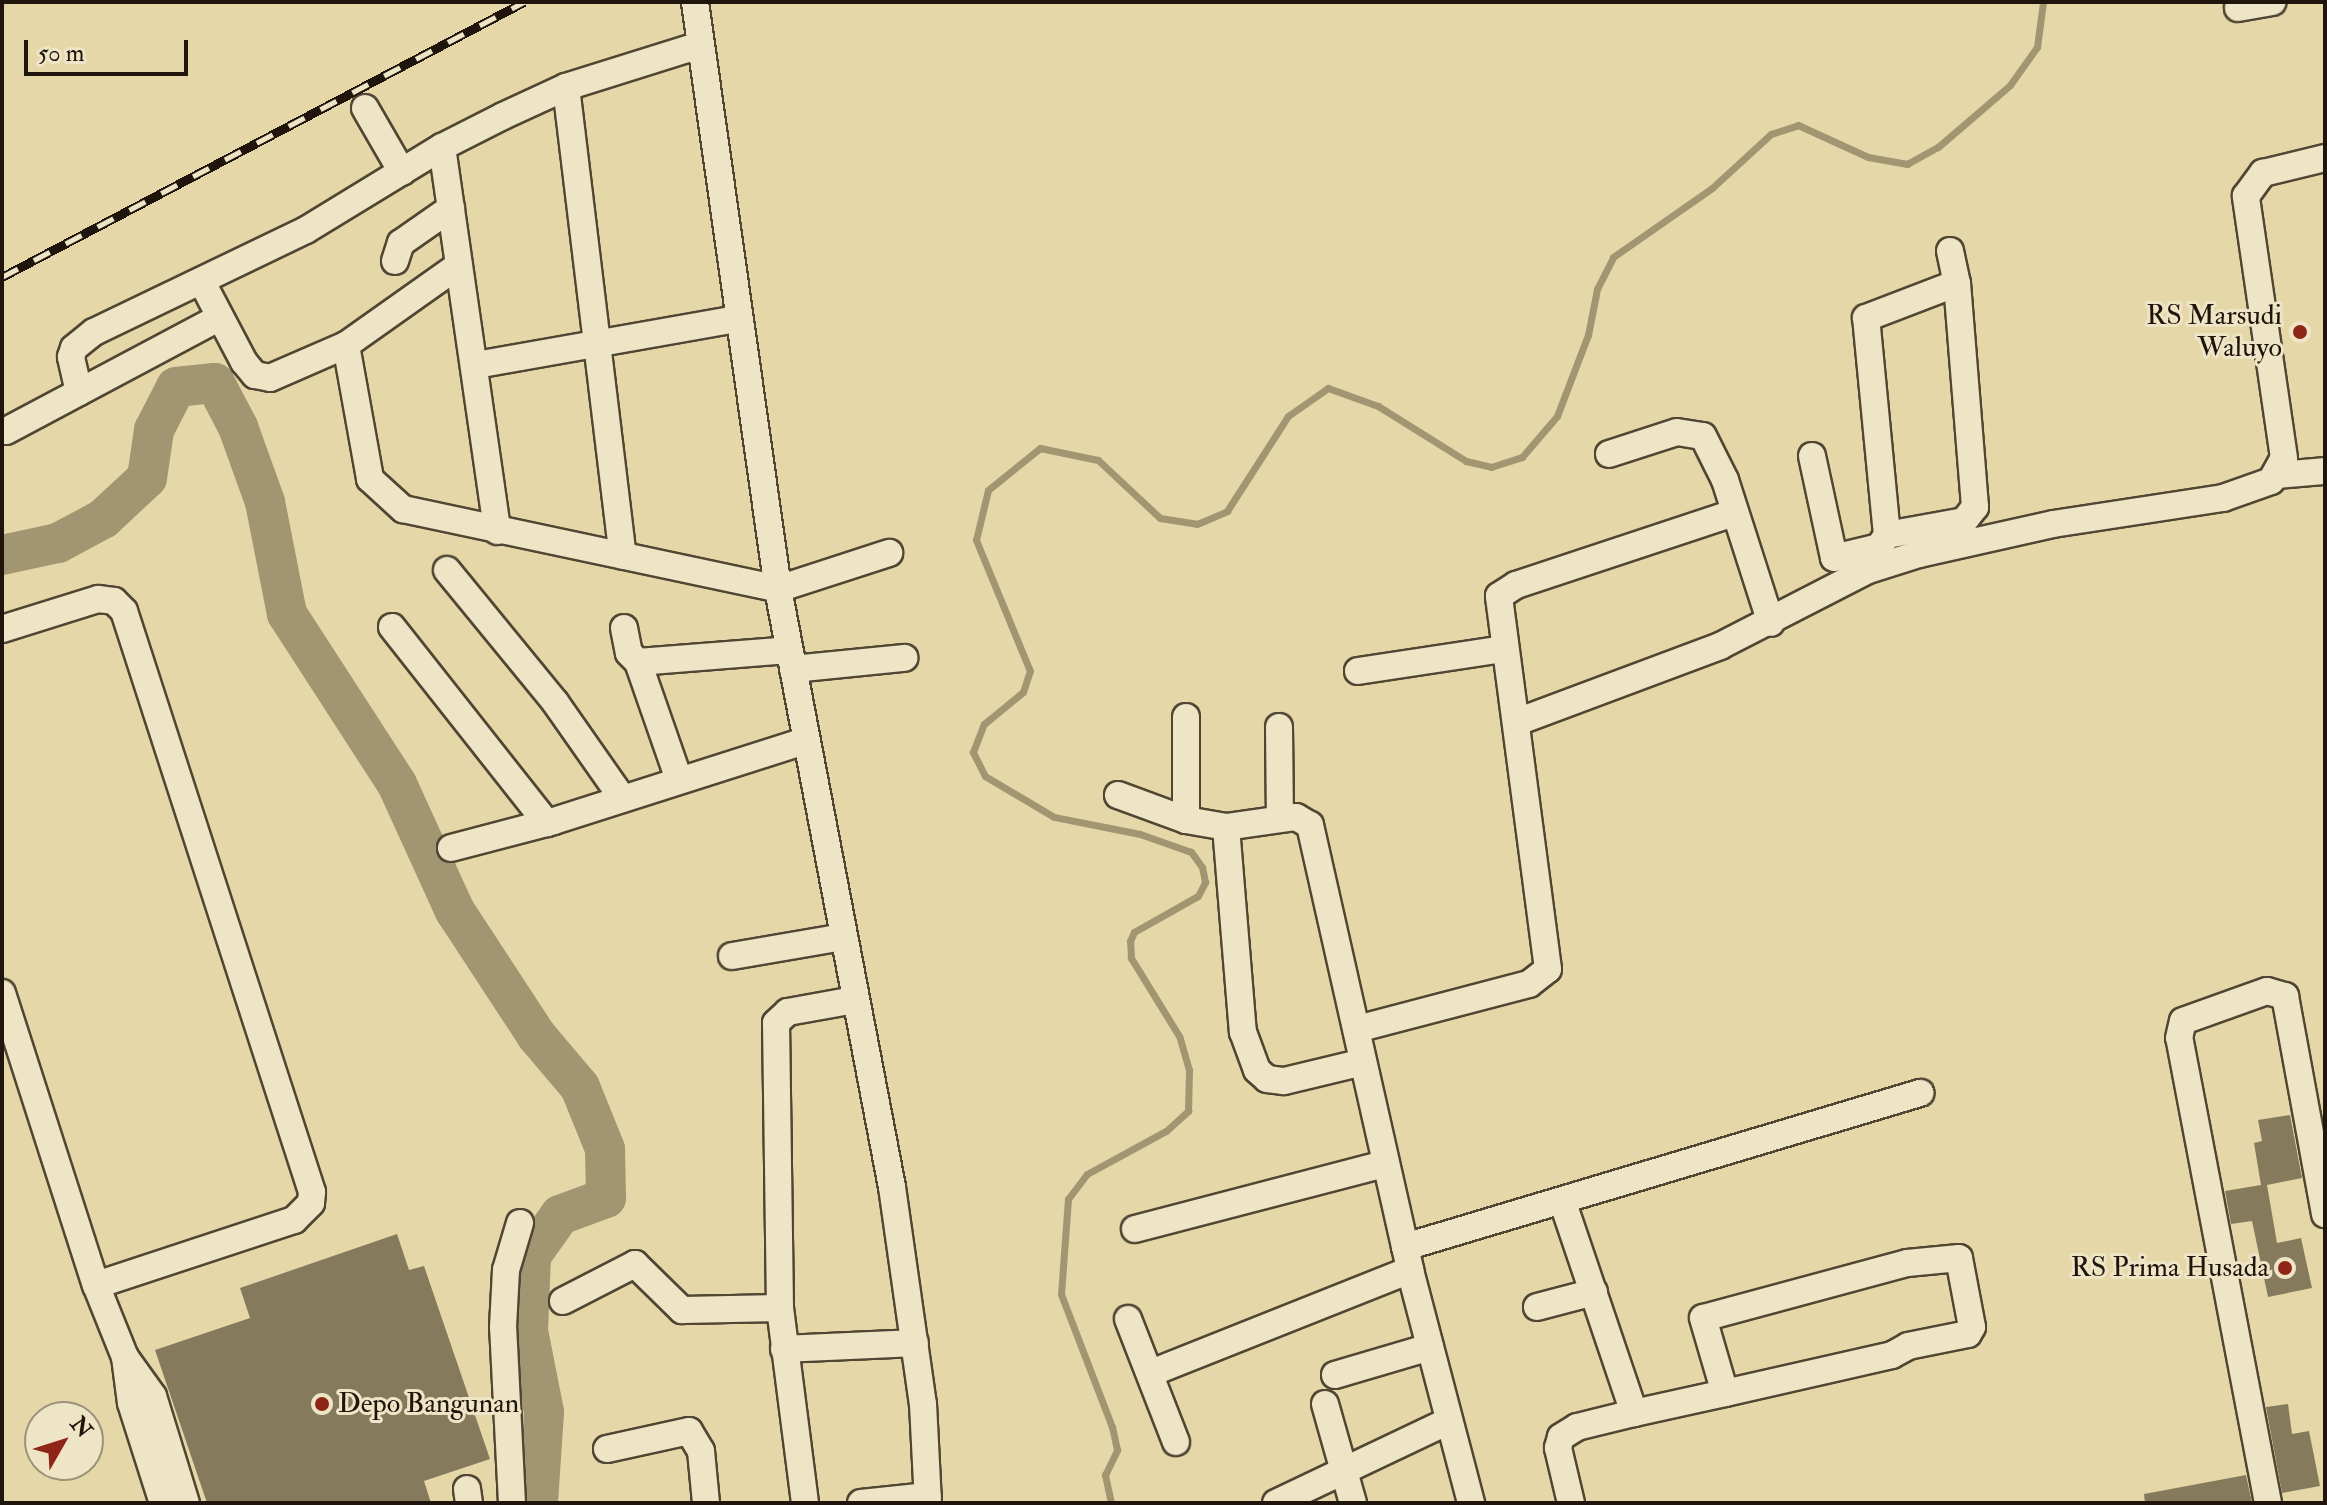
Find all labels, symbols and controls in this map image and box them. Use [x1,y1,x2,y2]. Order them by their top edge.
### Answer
scale bar [28,24,192,74]
text: 50 m [38,38,84,69]
place label: RS Marsudi Waluyo [2146,299,2282,365]
marker: RS Marsudi Waluyo [2289,321,2311,343]
place label: RS Prima Husada [2071,1251,2269,1285]
marker: RS Prima Husada [2276,1259,2294,1277]
place label: Depo Bangunan [338,1387,519,1421]
marker: Depo Bangunan [313,1395,331,1413]
north arrow [24,1401,104,1481]
text: N [64,1411,98,1444]

